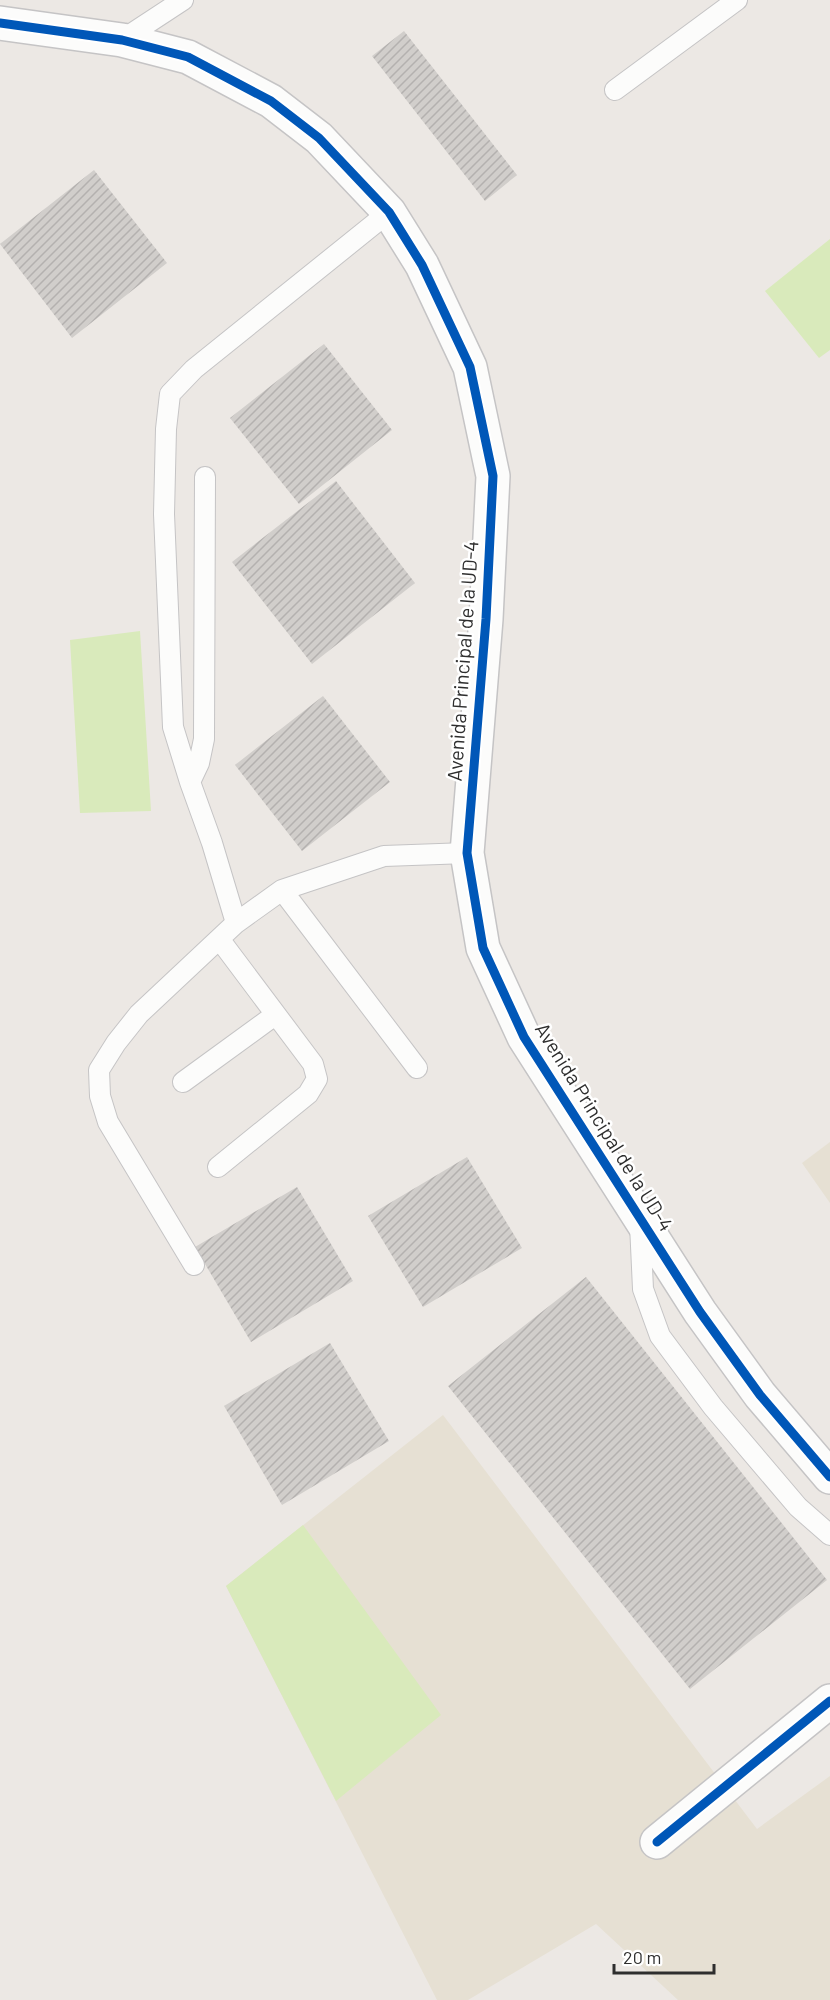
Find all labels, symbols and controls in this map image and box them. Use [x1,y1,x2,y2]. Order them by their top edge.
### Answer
street label: Avenida Principal de la UD-4 [442,540,482,782]
street label: Avenida Principal de la UD-4 [531,1018,679,1235]
scale bar [614,1937,714,1975]
text: 20 m [623,1946,661,1968]

